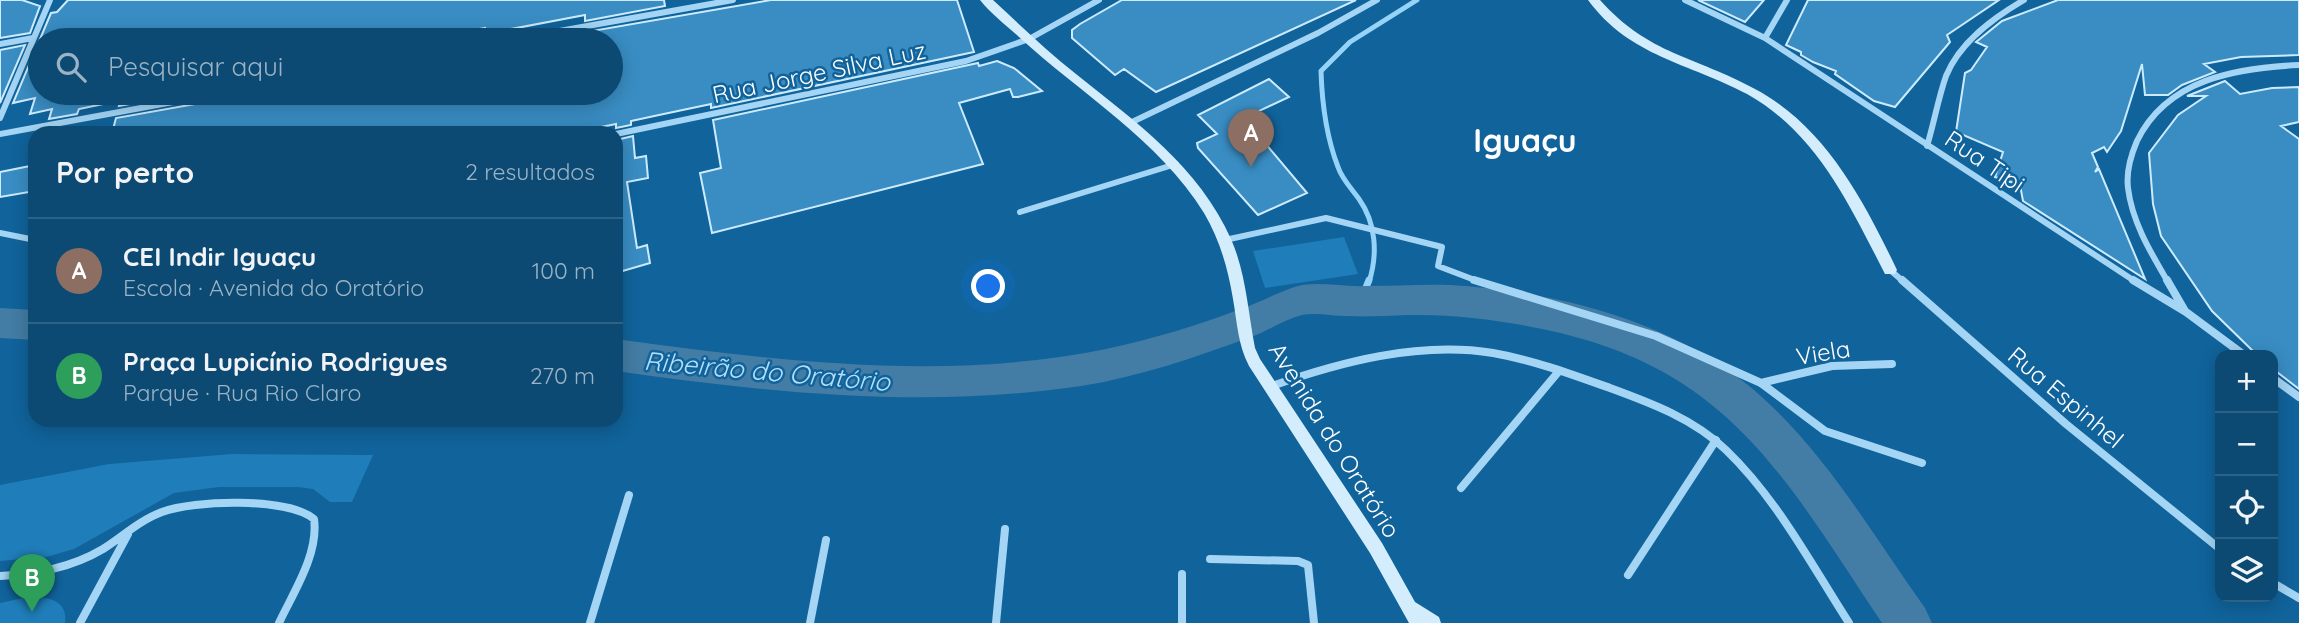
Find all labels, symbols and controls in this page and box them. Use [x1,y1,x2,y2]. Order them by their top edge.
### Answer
search box [28,28,623,105]
street label: Rua Jorge Silva Luz [710,35,928,109]
icon: search [52,48,90,86]
text: Pesquisar aqui [108,50,283,83]
pin: A [1228,109,1274,167]
district label: Iguaçu [1473,120,1577,160]
street label: Rua Tipi [1939,123,2031,199]
text: Por perto [56,153,194,191]
text: 2 resultados [465,157,595,186]
text: CEI Indir Iguaçu [123,240,316,273]
text: A [72,256,86,285]
text: 100 m [532,256,595,285]
your location [971,269,1005,303]
text: Escola · Avenida do Oratório [123,273,424,302]
street label: Viela [1794,333,1852,371]
street label: Avenida do Oratório [1263,337,1407,543]
street label: Rua Espinhel [2002,340,2130,454]
water label: Ribeirão do Oratório [643,344,893,398]
text: Praça Lupicínio Rodrigues [123,345,447,378]
map controls [2215,350,2278,602]
button: + [2215,350,2278,413]
text: B [71,361,87,390]
text: 270 m [530,361,595,390]
text: Parque · Rua Rio Claro [123,378,361,407]
button: − [2215,413,2278,476]
button: locate [2215,476,2278,539]
button: layers [2215,539,2278,602]
pin: B [9,554,55,612]

